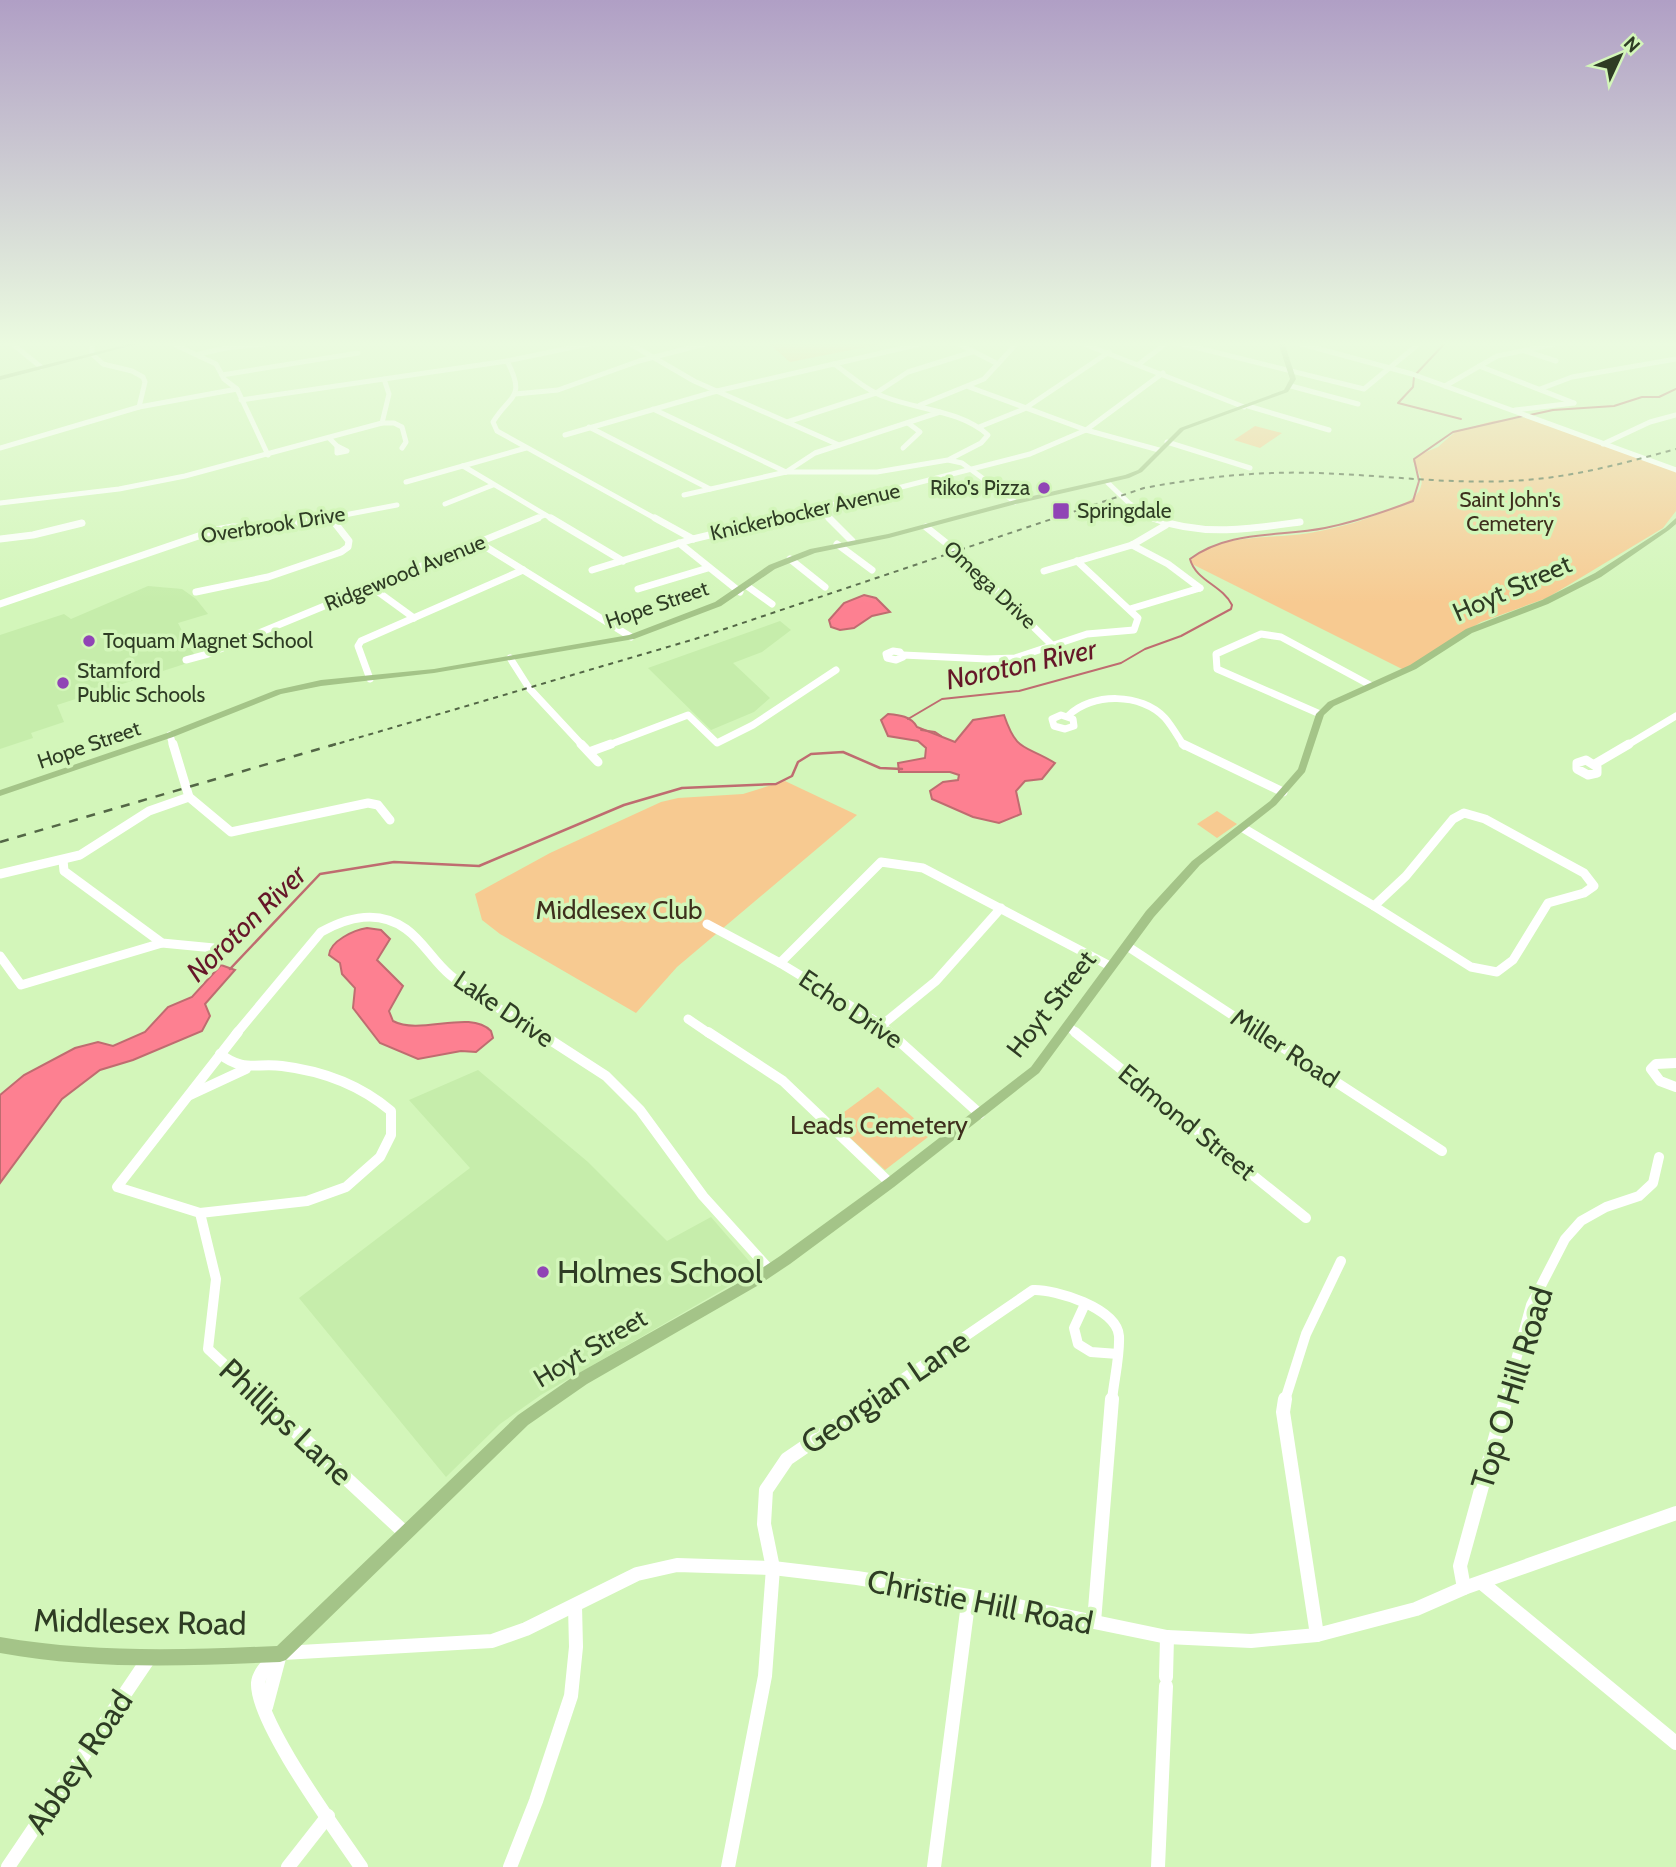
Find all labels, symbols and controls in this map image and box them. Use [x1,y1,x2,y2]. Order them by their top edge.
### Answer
north arrow [1585,21,1655,91]
text: N [1619,32,1645,57]
place label: Riko's Pizza [930,475,1030,500]
street label: Knickerbocker Avenue [707,477,903,546]
marker: Riko's Pizza [1036,480,1052,496]
park label: Saint John's Cemetery [1459,487,1561,536]
place label: Springdale [1077,498,1172,523]
street label: Overbrook Drive [199,501,347,548]
marker: Springdale [1051,501,1071,521]
street label: Ridgewood Avenue [321,529,489,616]
street label: Omega Drive [939,535,1042,634]
street label: Hoyt Street [1448,548,1577,628]
street label: Hope Street [602,575,712,634]
place label: Toquam Magnet School [103,628,313,653]
water label: Noroton River [943,631,1101,697]
marker: Toquam Magnet School [81,633,97,649]
place label: Stamford Public Schools [77,658,205,707]
marker: Stamford Public Schools [55,675,71,691]
street label: Hope Street [34,715,144,774]
water label: Noroton River [179,857,314,988]
park label: Middlesex Club [536,894,702,926]
street label: Hoyt Street [999,944,1103,1064]
street label: Echo Drive [793,963,909,1055]
street label: Lake Drive [448,964,560,1054]
street label: Miller Road [1225,1001,1345,1095]
street label: Edmond Street [1112,1057,1262,1187]
park label: Leads Cemetery [790,1109,968,1141]
place label: Holmes School [557,1252,763,1291]
marker: Holmes School [535,1264,551,1280]
street label: Top O Hill Road [1462,1282,1561,1494]
street label: Hoyt Street [528,1302,653,1394]
street label: Georgian Lane [793,1321,976,1462]
street label: Phillips Lane [212,1350,361,1493]
street label: Christie Hill Road [864,1561,1096,1643]
street label: Middlesex Road [33,1600,247,1643]
street label: Abbey Road [16,1683,141,1841]

